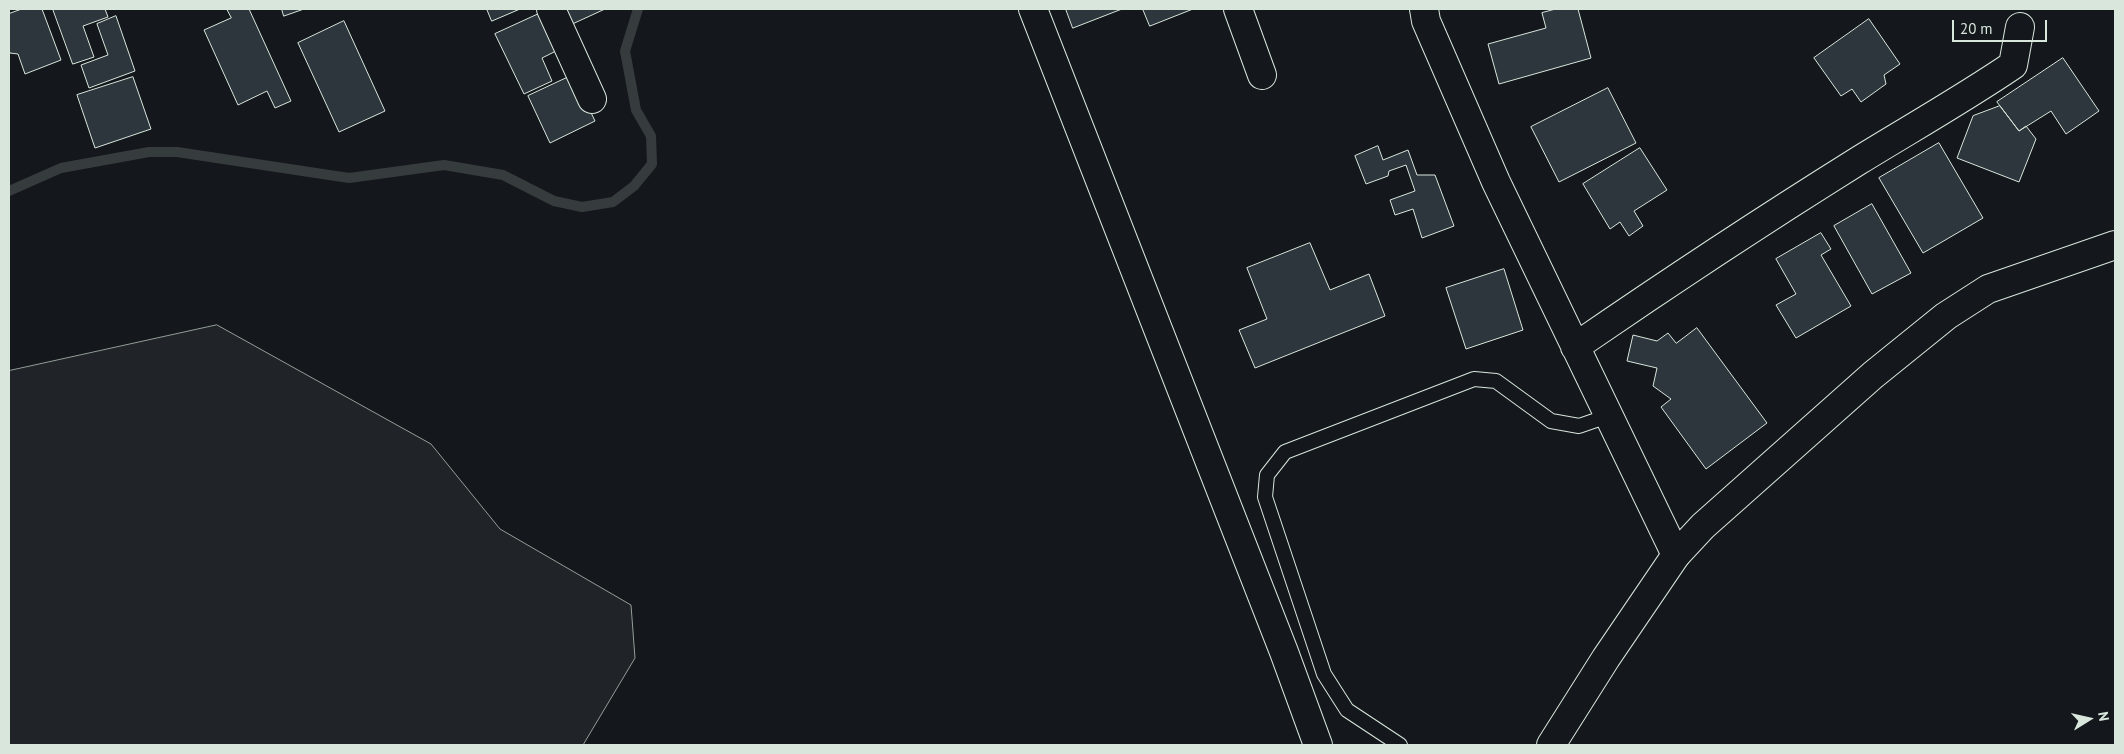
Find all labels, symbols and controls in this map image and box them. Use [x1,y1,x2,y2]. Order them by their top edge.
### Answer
scale bar [1954,10,2049,42]
text: 20 m [1960,19,1993,38]
north arrow [2064,694,2114,744]
text: N [2094,710,2113,722]

